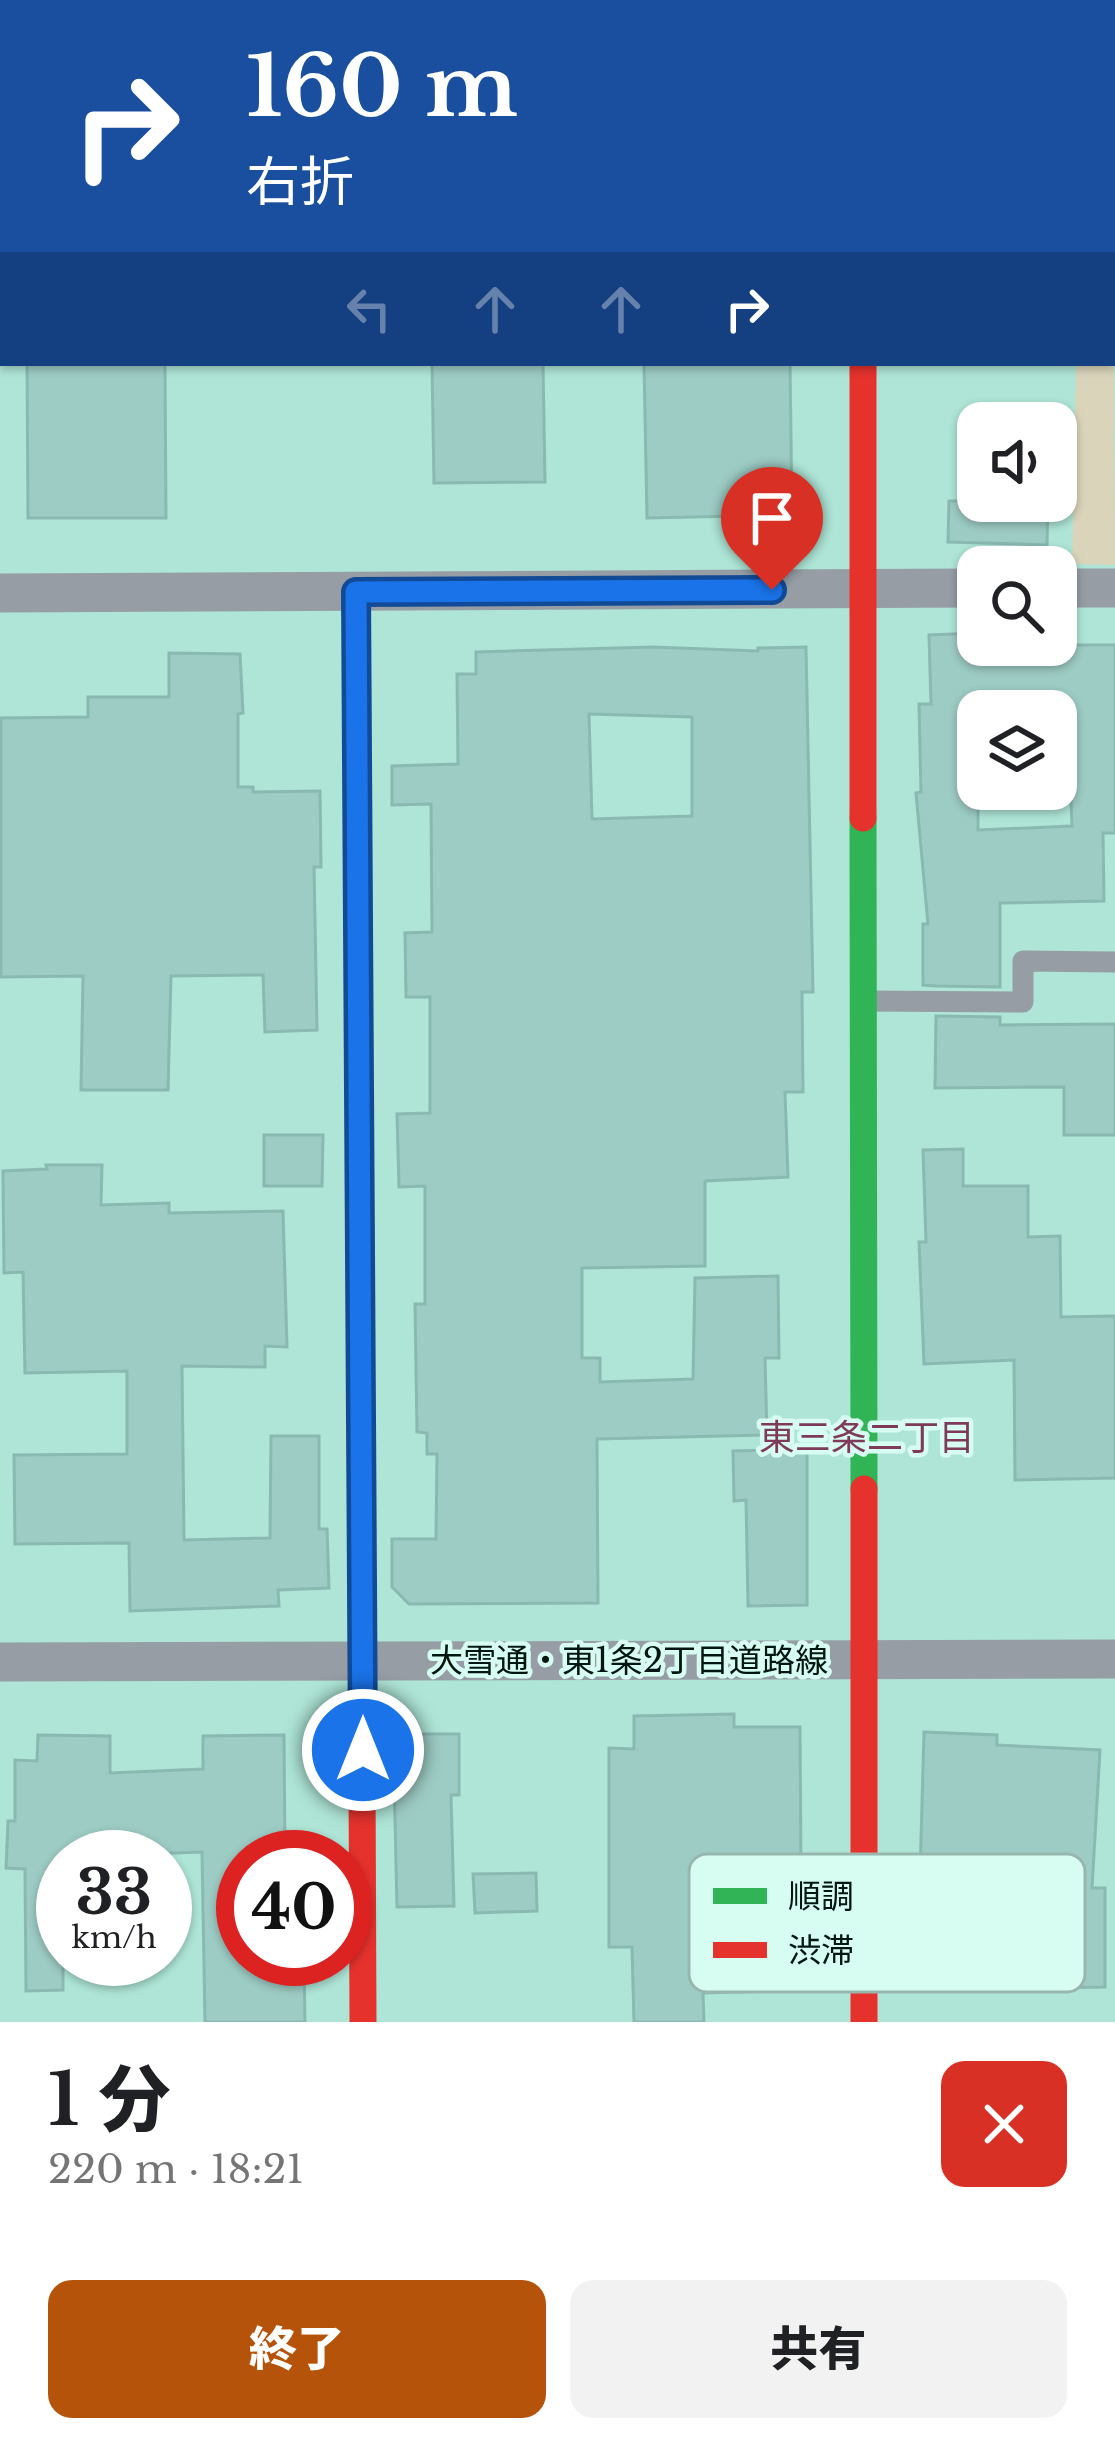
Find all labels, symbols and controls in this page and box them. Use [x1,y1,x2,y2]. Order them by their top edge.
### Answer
text: 160 m [246,35,518,139]
icon: right [48,48,204,204]
text: 右折 [246,149,354,216]
icon: left [336,276,402,342]
icon: ahead [462,276,528,342]
icon: ahead [588,276,654,342]
icon: right [714,276,780,342]
map controls [957,402,1077,810]
button: sound [957,402,1077,522]
pin [721,467,823,590]
icon: arrive [739,485,805,551]
button: search [957,546,1077,666]
button: layers [957,690,1077,810]
district label: 東三条二丁目 [759,1415,975,1460]
street label: 大雪通・東1条2丁目道路線 [430,1640,828,1681]
position arrow [300,1687,426,1813]
speed limit sign: 40 [216,1830,372,1986]
legend [689,1854,1085,1992]
text: 33 [76,1856,152,1930]
text: 順調 [788,1876,854,1917]
text: km/h [71,1919,157,1956]
text: 渋滞 [788,1930,854,1971]
text: 1 分 [48,2055,171,2144]
button: close [941,2061,1067,2187]
text: 220 m · 18:21 [48,2145,304,2194]
button: 終了 [48,2280,546,2418]
button: 共有 [570,2280,1067,2418]

